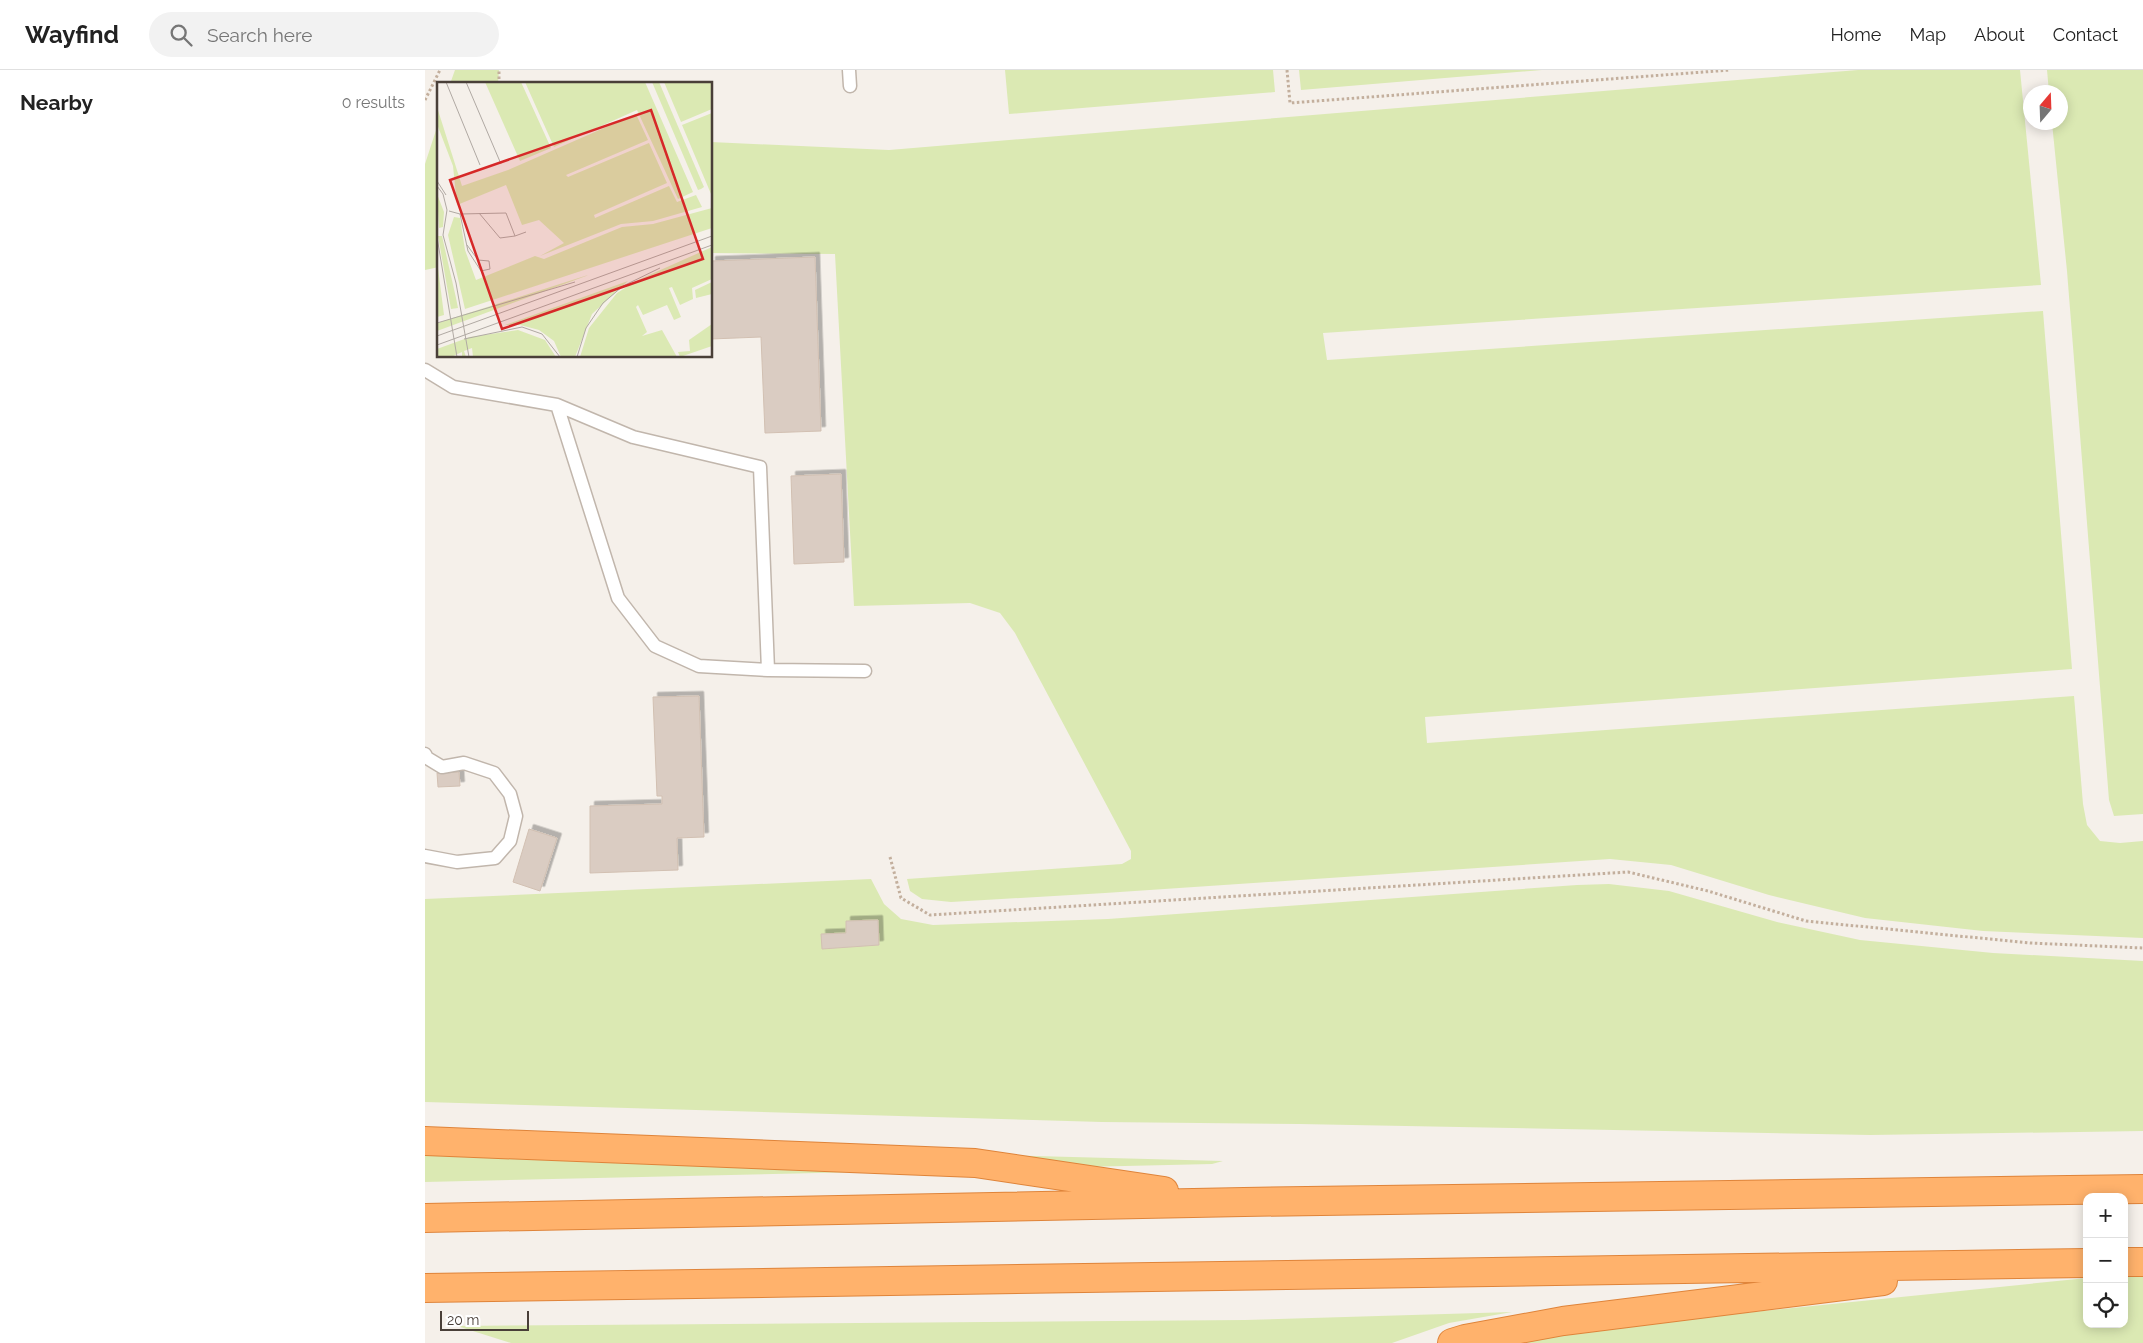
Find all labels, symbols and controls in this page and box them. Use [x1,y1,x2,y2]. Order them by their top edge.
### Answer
search box [149,12,499,57]
text: Wayfind [25,20,119,49]
icon: search [167,21,195,49]
text: Search here [207,24,312,46]
text: Home [1830,24,1881,45]
text: Map [1909,24,1946,45]
text: About [1974,24,2025,45]
text: Contact [2053,24,2118,45]
inset map [437,82,713,358]
north arrow [2023,85,2068,130]
text: Nearby [20,90,93,115]
text: 0 results [342,93,405,112]
map controls [2083,1193,2128,1328]
button: + [2083,1193,2128,1238]
button: − [2083,1238,2128,1283]
button: locate [2083,1283,2128,1328]
scale bar [440,1308,529,1331]
text: 20 m [447,1312,479,1328]

